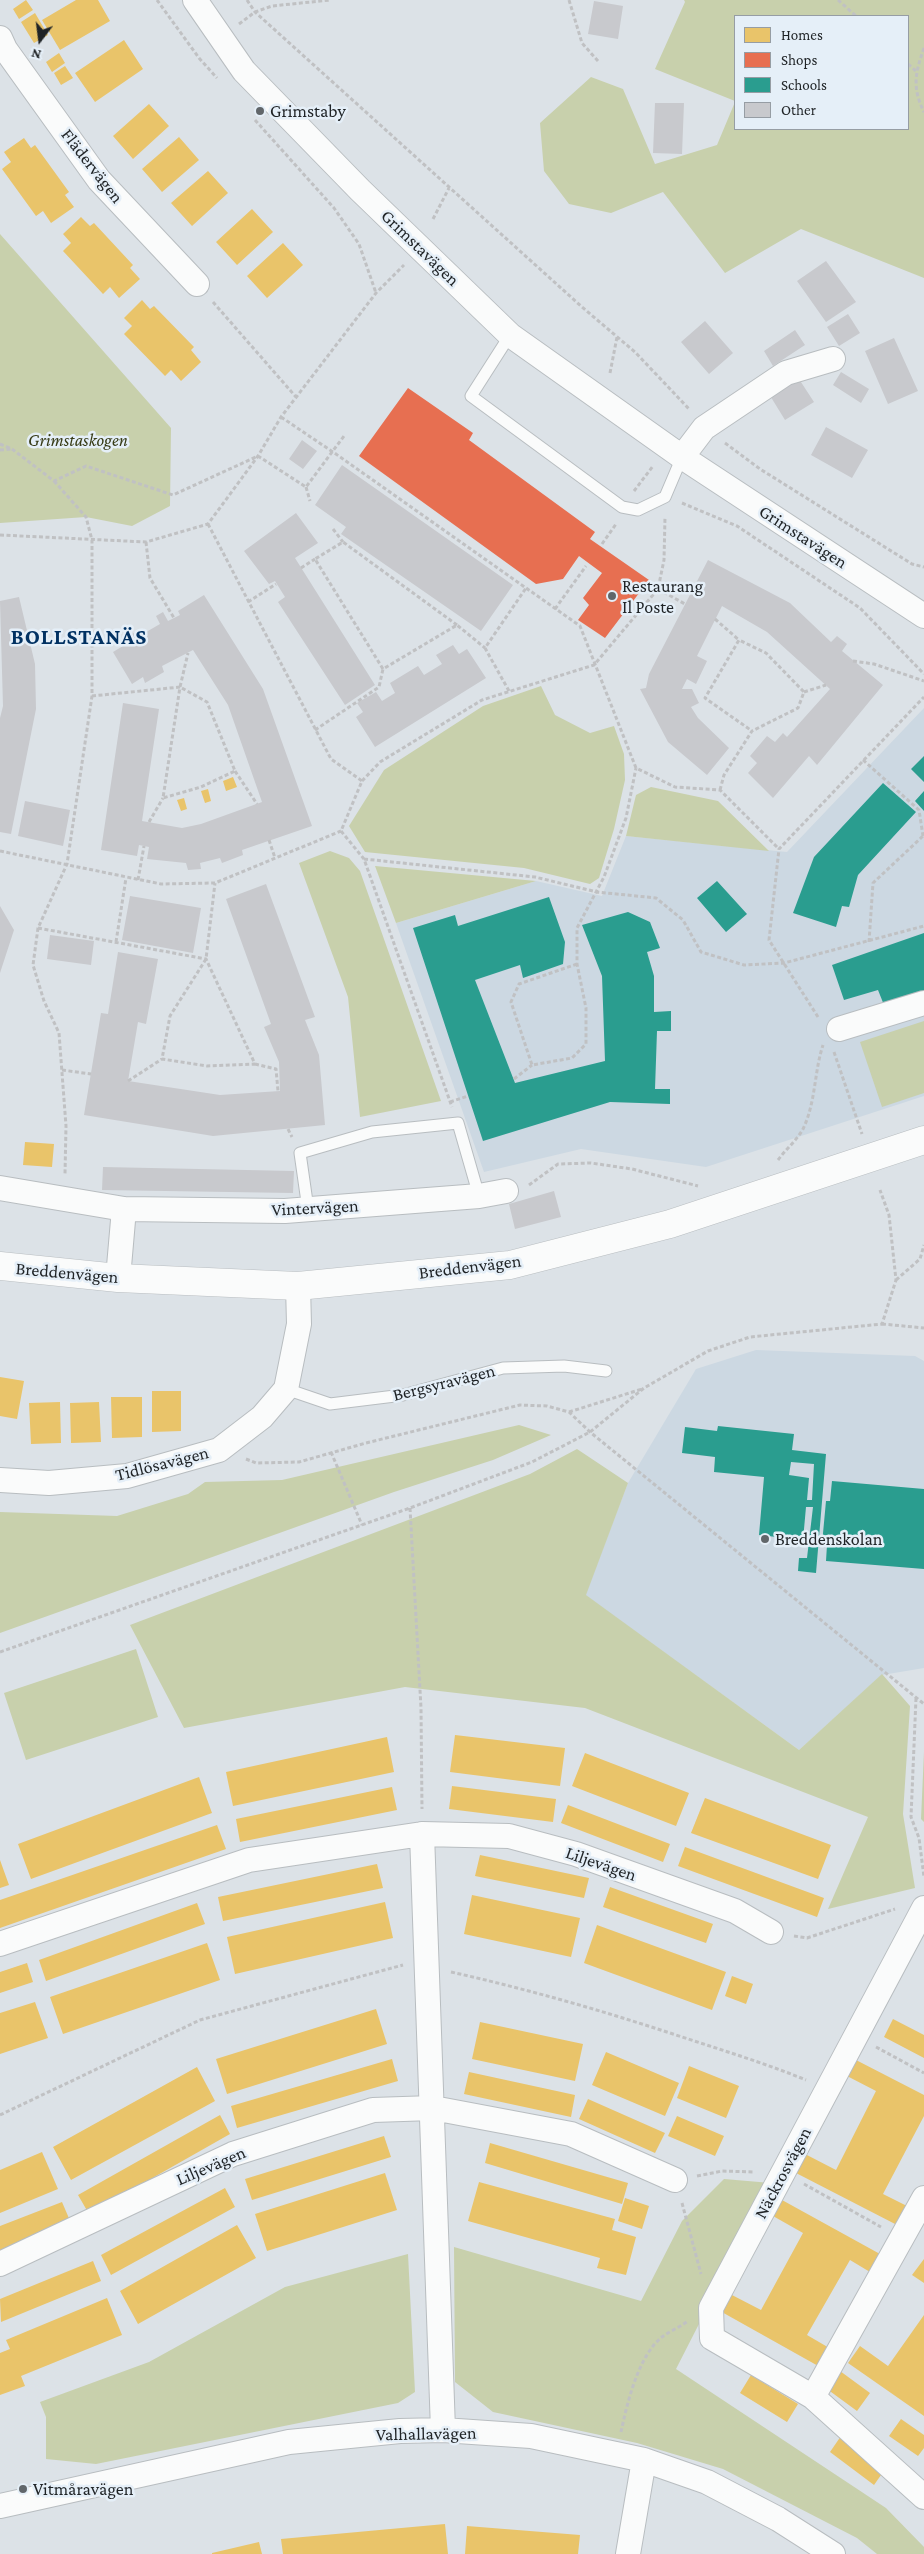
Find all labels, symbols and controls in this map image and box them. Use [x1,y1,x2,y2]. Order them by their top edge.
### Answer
north arrow [15,15,65,65]
legend [734,15,909,130]
text: Homes [781,27,823,43]
text: N [29,46,43,63]
text: Shops [781,52,817,68]
text: Schools [781,77,827,93]
place label: Grimstaby [270,100,346,122]
text: Other [781,102,816,118]
marker: Grimstaby [254,105,266,117]
street label: Flädervägen [56,124,128,208]
street label: Grimstavägen [376,205,464,291]
park label: Grimstaskogen [28,429,128,451]
street label: Grimstavägen [755,500,851,574]
place label: Restaurang Il Poste [622,575,703,618]
marker: Restaurang Il Poste [606,590,618,602]
district label: BOLLSTANÄS [9,624,149,650]
street label: Vintervägen [271,1195,359,1221]
street label: Breddenvägen [418,1250,522,1284]
street label: Breddenvägen [15,1258,119,1288]
street label: Bergsyravägen [391,1360,497,1406]
street label: Tidlösavägen [113,1442,211,1486]
place label: Breddenskolan [775,1528,882,1550]
marker: Breddenskolan [759,1533,771,1545]
street label: Liljevägen [563,1842,639,1886]
street label: Näckrosvägen [750,2123,816,2223]
street label: Liljevägen [173,2142,249,2190]
street label: Valhallavägen [375,2422,477,2446]
place label: Vitmåravägen [33,2478,133,2500]
marker: Vitmåravägen [17,2483,29,2495]

